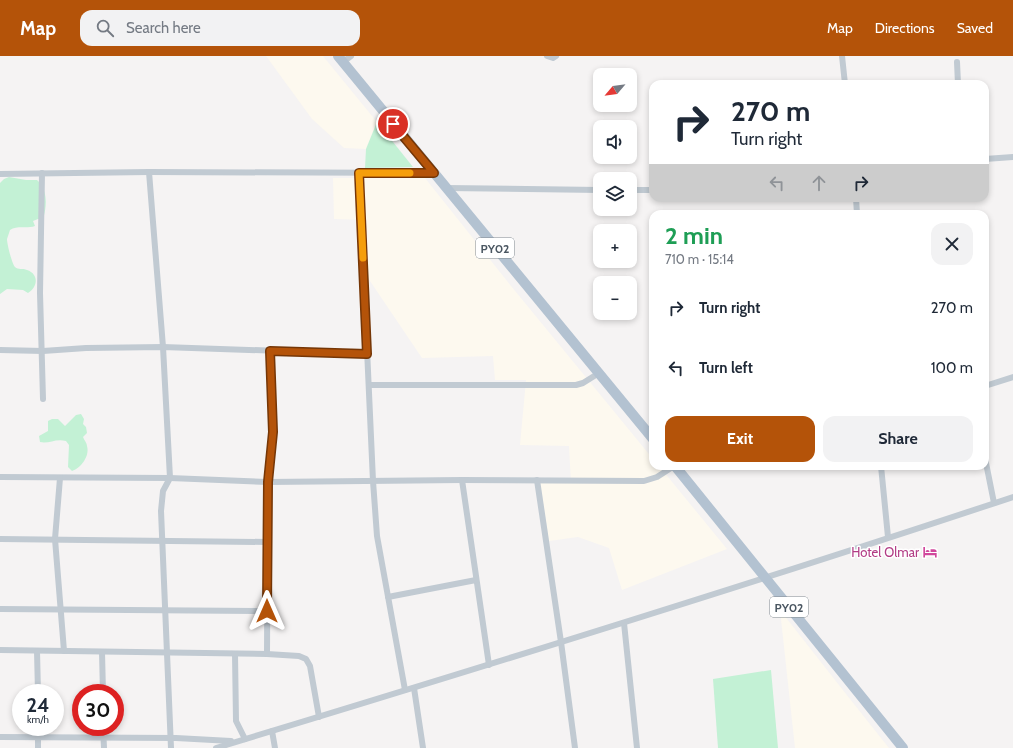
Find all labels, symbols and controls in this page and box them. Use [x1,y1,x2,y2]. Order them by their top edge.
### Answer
search box [80,10,360,46]
text: Map [20,17,56,40]
icon: search [94,17,116,39]
text: Search here [126,19,201,37]
text: Map [827,19,853,37]
text: Directions [875,19,935,37]
text: Saved [957,19,993,37]
north arrow [593,68,637,112]
map controls [593,68,637,320]
text: 270 m [731,94,810,128]
icon: right [665,96,717,148]
pin [376,107,410,141]
icon: arrive [382,113,404,135]
button: sound [593,120,637,164]
text: Turn right [731,128,802,150]
button: layers [593,172,637,216]
icon: left [766,172,788,194]
icon: ahead [808,172,830,194]
icon: right [850,172,872,194]
text: 2 min [665,221,723,250]
button: close [931,223,973,265]
button: + [593,224,637,268]
road number: PY02 [476,238,514,258]
text: 710 m · 15:14 [665,251,734,267]
button: − [593,276,637,320]
icon: right [665,297,687,319]
text: Turn right [699,299,760,317]
text: 270 m [931,299,973,317]
icon: left [665,357,687,379]
text: Turn left [699,359,753,377]
text: 100 m [931,359,973,377]
button: Exit [665,416,815,462]
button: Share [823,416,973,462]
place label: Hotel Olmar [851,544,920,560]
hotel icon: Hotel Olmar [922,544,938,560]
position arrow [246,590,288,632]
road number: PY02 [770,597,808,617]
speed limit sign: 30 [72,684,124,736]
text: 24 [27,693,50,717]
text: km/h [27,713,49,726]

